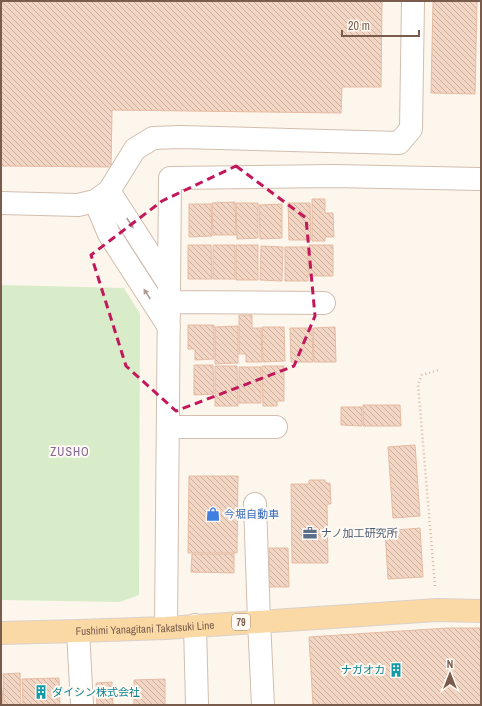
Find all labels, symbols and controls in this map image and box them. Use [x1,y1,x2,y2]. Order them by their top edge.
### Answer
scale bar [342,12,419,38]
text: 20 m [348,18,370,34]
one-way arrow [126,218,134,229]
one-way arrow [144,288,151,300]
district label: ZUSHO [50,444,90,460]
shop icon: 今堀自動車 [205,506,221,522]
place label: 今堀自動車 [224,507,279,521]
office icon: ナノ加工研究所 [302,525,318,541]
place label: ナノ加工研究所 [321,526,398,540]
road number: 79 [232,614,250,630]
street label: Fushimi Yanagitani Takatsuki Line [75,618,215,638]
north arrow [430,654,470,694]
text: N [447,657,453,671]
building icon: ナガオカ [388,662,404,678]
place label: ナガオカ [341,663,385,677]
building icon: ダイシン株式会社 [33,684,49,700]
place label: ダイシン株式会社 [52,685,140,699]

